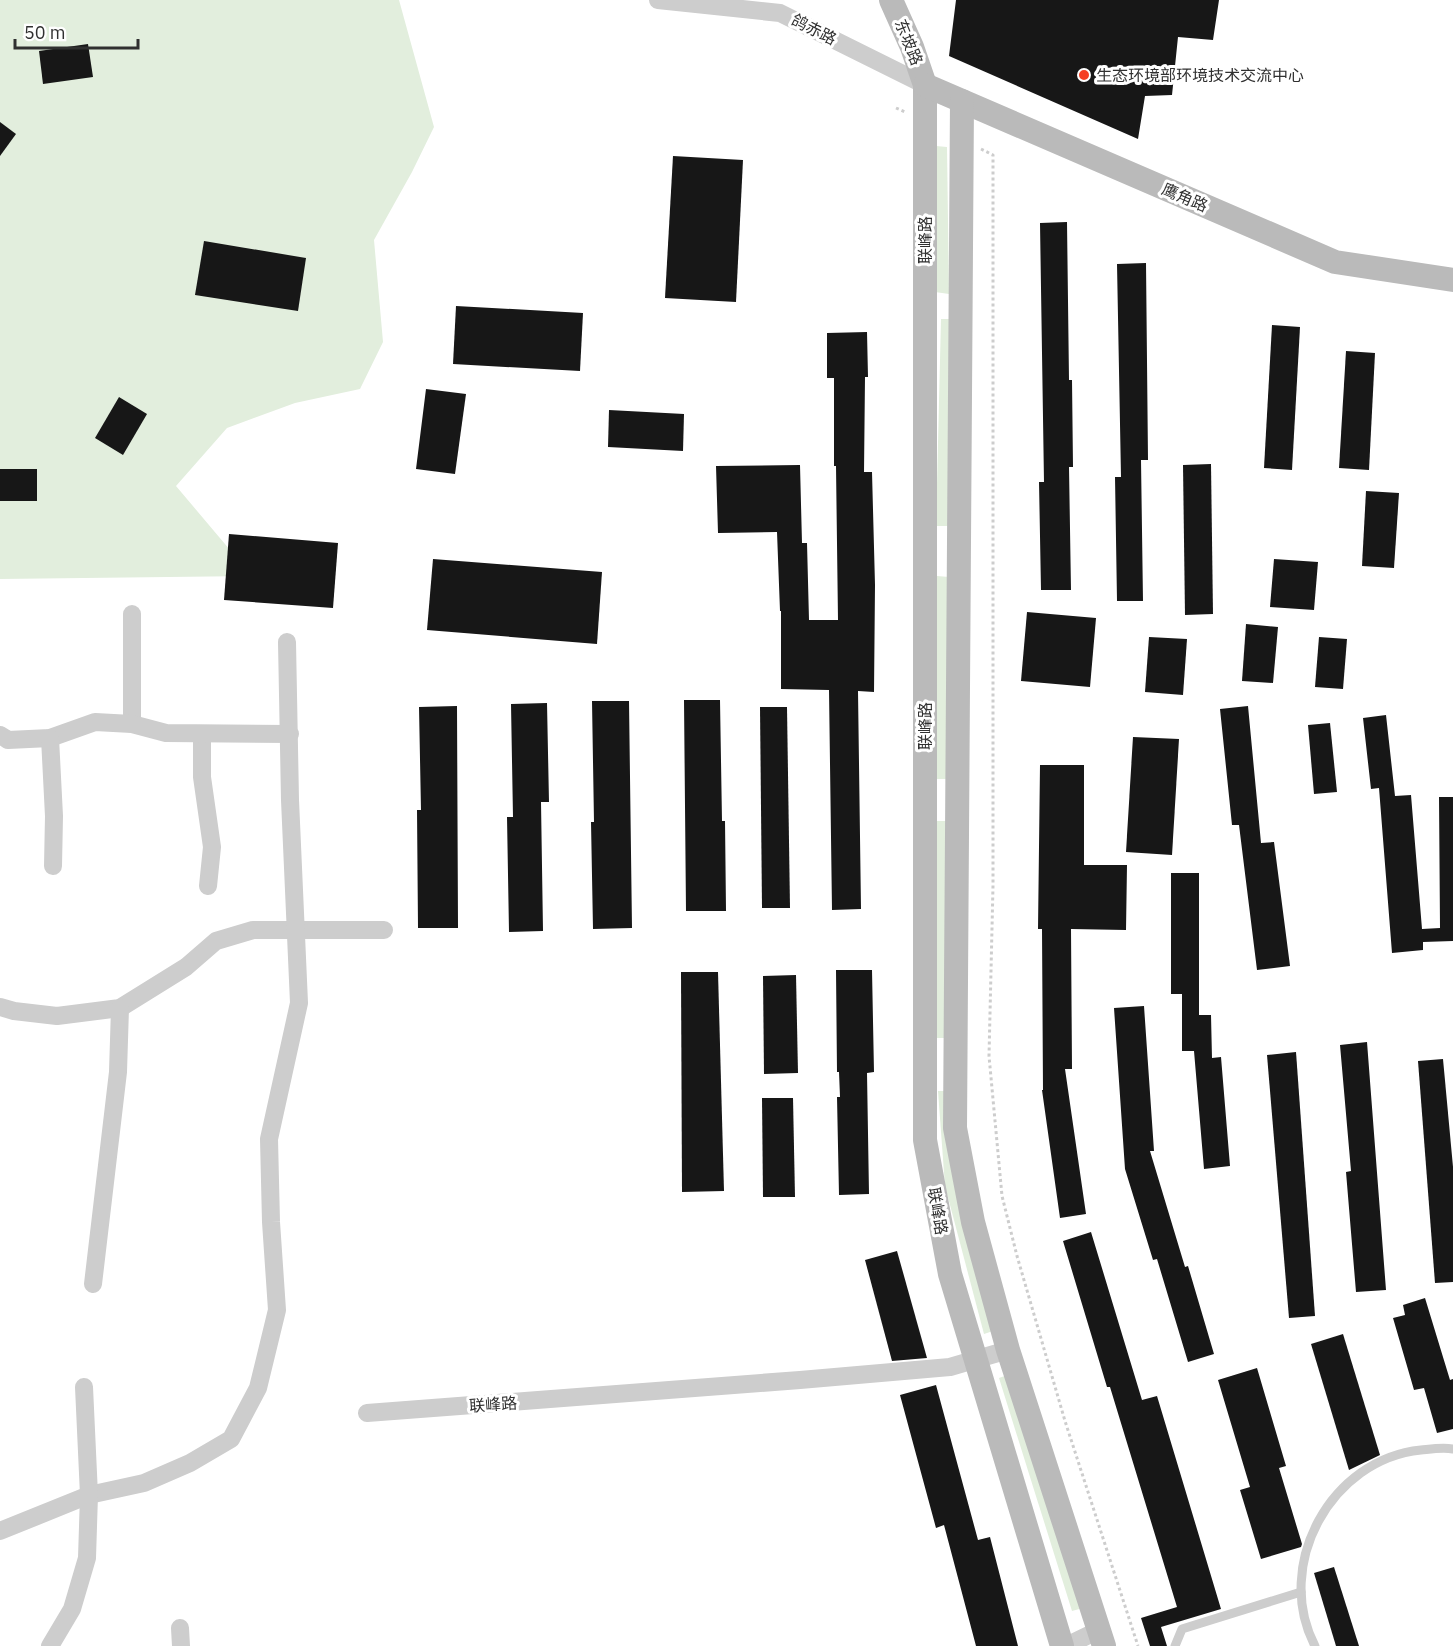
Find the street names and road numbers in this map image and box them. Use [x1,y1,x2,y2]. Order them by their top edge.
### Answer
street label: 鸽赤路 [788,9,840,49]
street label: 东坡路 [891,16,927,68]
street label: 鹰角路 [1159,178,1211,216]
street label: 联峰路 [915,216,935,264]
street label: 联峰路 [915,702,935,750]
street label: 联峰路 [924,1186,952,1236]
street label: 联峰路 [468,1392,518,1416]

